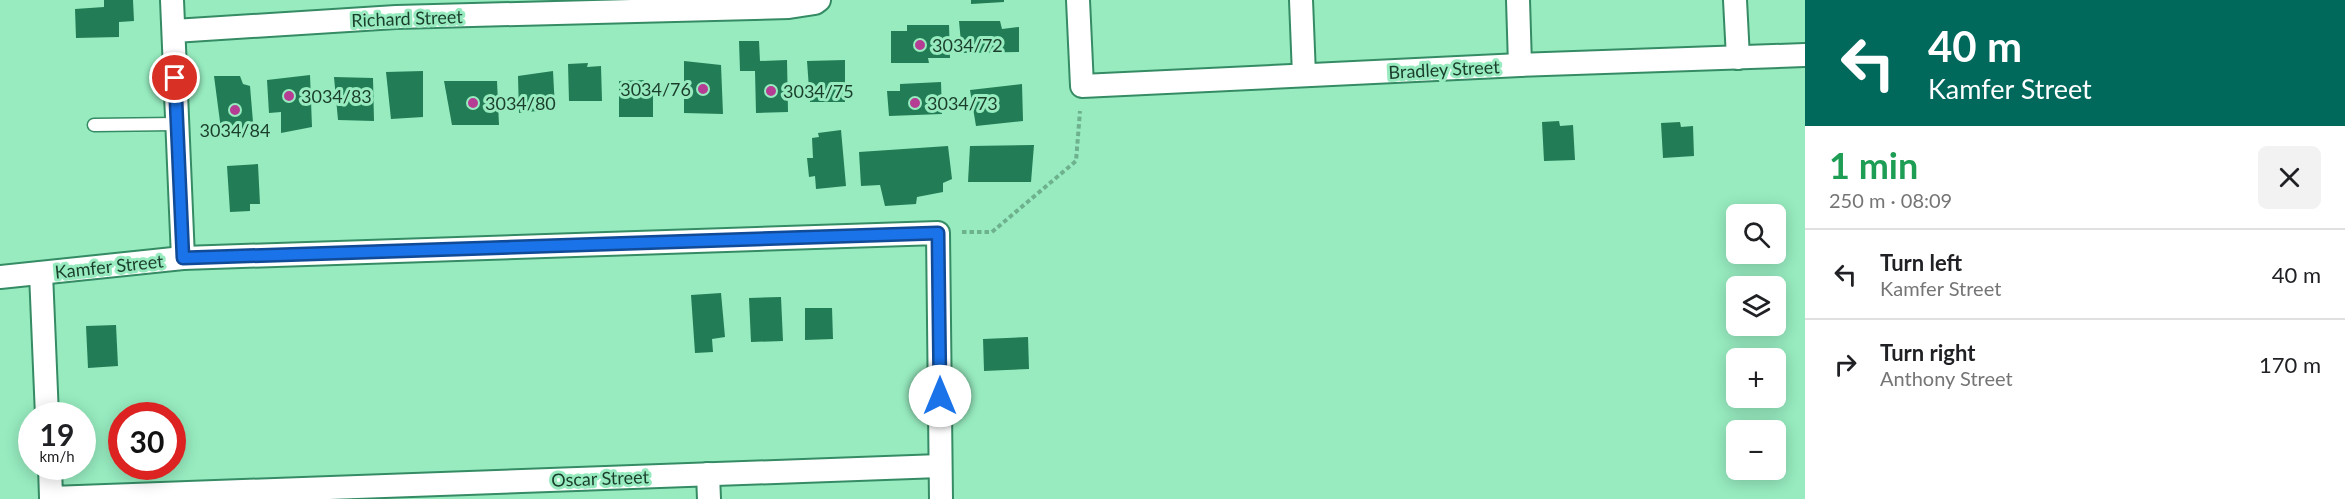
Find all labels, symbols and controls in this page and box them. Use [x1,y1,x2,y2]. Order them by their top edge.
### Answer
street label: Richard Street [351,5,464,31]
text: 40 m [1928,21,2022,71]
icon: left [1829,24,1907,102]
place label: 3034/72 [932,34,1003,56]
marker: 3034/72 [913,38,927,52]
pin [149,52,200,103]
street label: Bradley Street [1388,55,1501,83]
icon: arrive [158,61,191,94]
text: Kamfer Street [1928,72,2092,105]
place label: 3034/76 [620,78,691,100]
place label: 3034/75 [783,80,854,102]
marker: 3034/76 [696,82,710,96]
marker: 3034/75 [764,84,778,98]
place label: 3034/83 [301,85,372,107]
marker: 3034/83 [282,89,296,103]
place label: 3034/80 [485,92,556,114]
place label: 3034/73 [927,92,998,114]
marker: 3034/80 [466,96,480,110]
marker: 3034/73 [908,96,922,110]
marker: 3034/84 [228,103,242,117]
place label: 3034/84 [200,119,270,141]
text: 1 min [1829,143,1918,187]
button: close [2258,146,2321,209]
text: 250 m · 08:09 [1829,188,1952,212]
map controls [1726,204,1786,480]
button: search [1726,204,1786,264]
street label: Kamfer Street [54,249,165,283]
text: Turn left [1880,249,1962,276]
icon: left [1829,258,1862,291]
text: 40 m [2272,261,2321,288]
button: layers [1726,276,1786,336]
text: Kamfer Street [1880,276,2001,300]
text: Turn right [1880,339,1975,366]
button: + [1726,348,1786,408]
icon: right [1829,348,1862,381]
text: 170 m [2259,351,2321,378]
position arrow [908,364,972,428]
text: Anthony Street [1880,366,2013,390]
speed limit sign: 30 [108,402,186,480]
text: 19 [40,416,74,452]
button: − [1726,420,1786,480]
text: km/h [39,447,75,465]
street label: Oscar Street [551,465,650,491]

